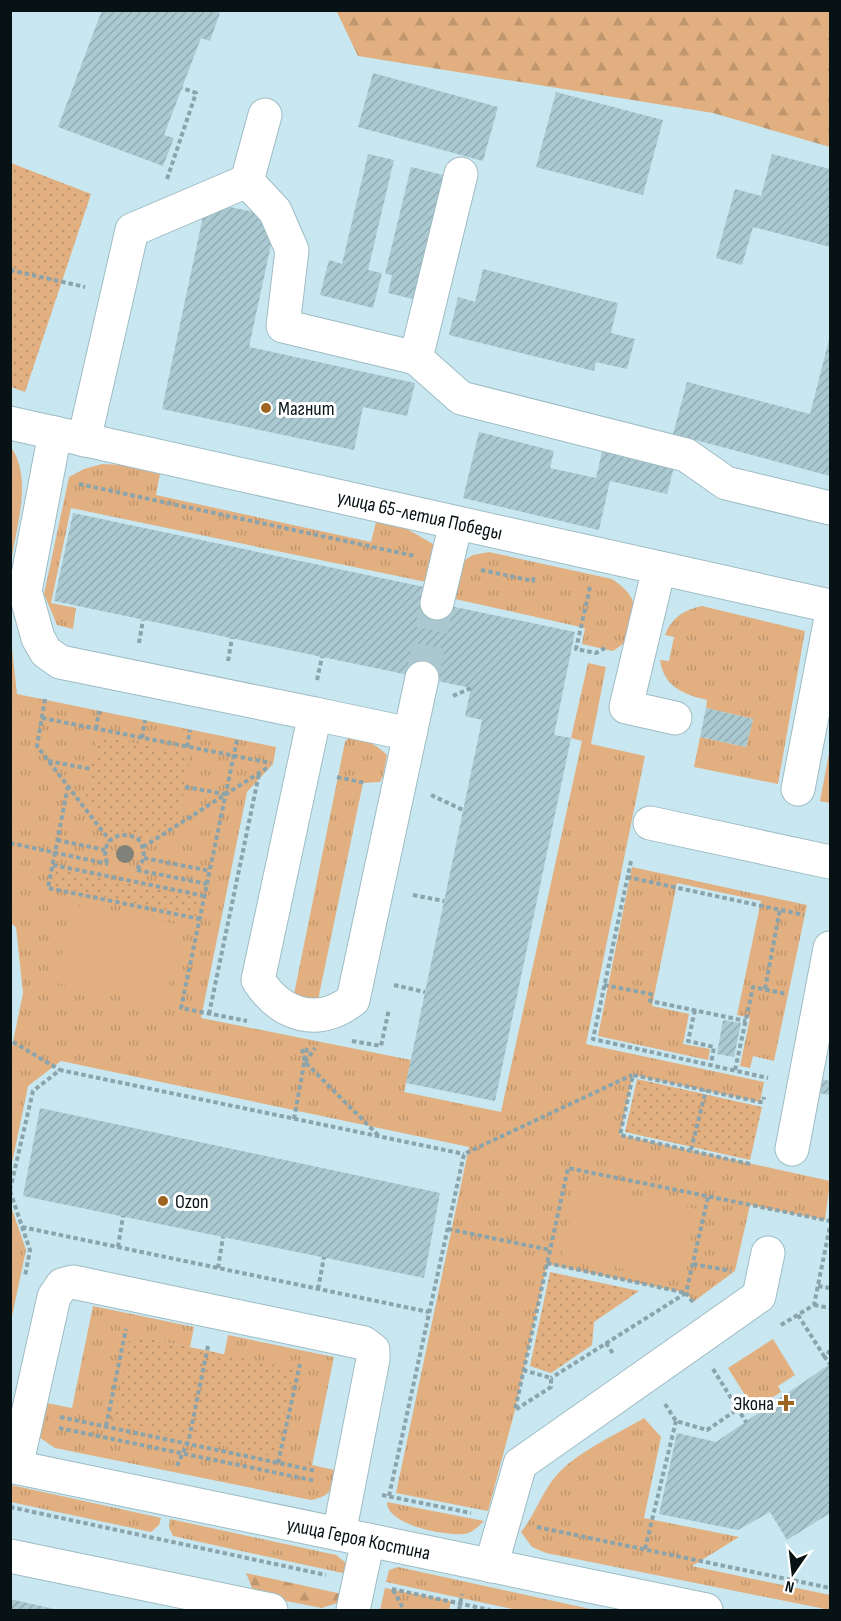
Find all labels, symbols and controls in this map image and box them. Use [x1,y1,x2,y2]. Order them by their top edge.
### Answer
place label: Магнит [278,397,335,421]
marker: Магнит [259,401,273,415]
street label: улица 65-летия Победы [335,485,504,545]
place label: Ozon [175,1190,209,1214]
marker: Ozon [156,1194,170,1208]
place label: Экона [733,1392,774,1416]
marker: Экона [779,1396,793,1410]
street label: улица Героя Костина [284,1513,432,1566]
north arrow [763,1543,823,1603]
text: N [783,1576,796,1596]

